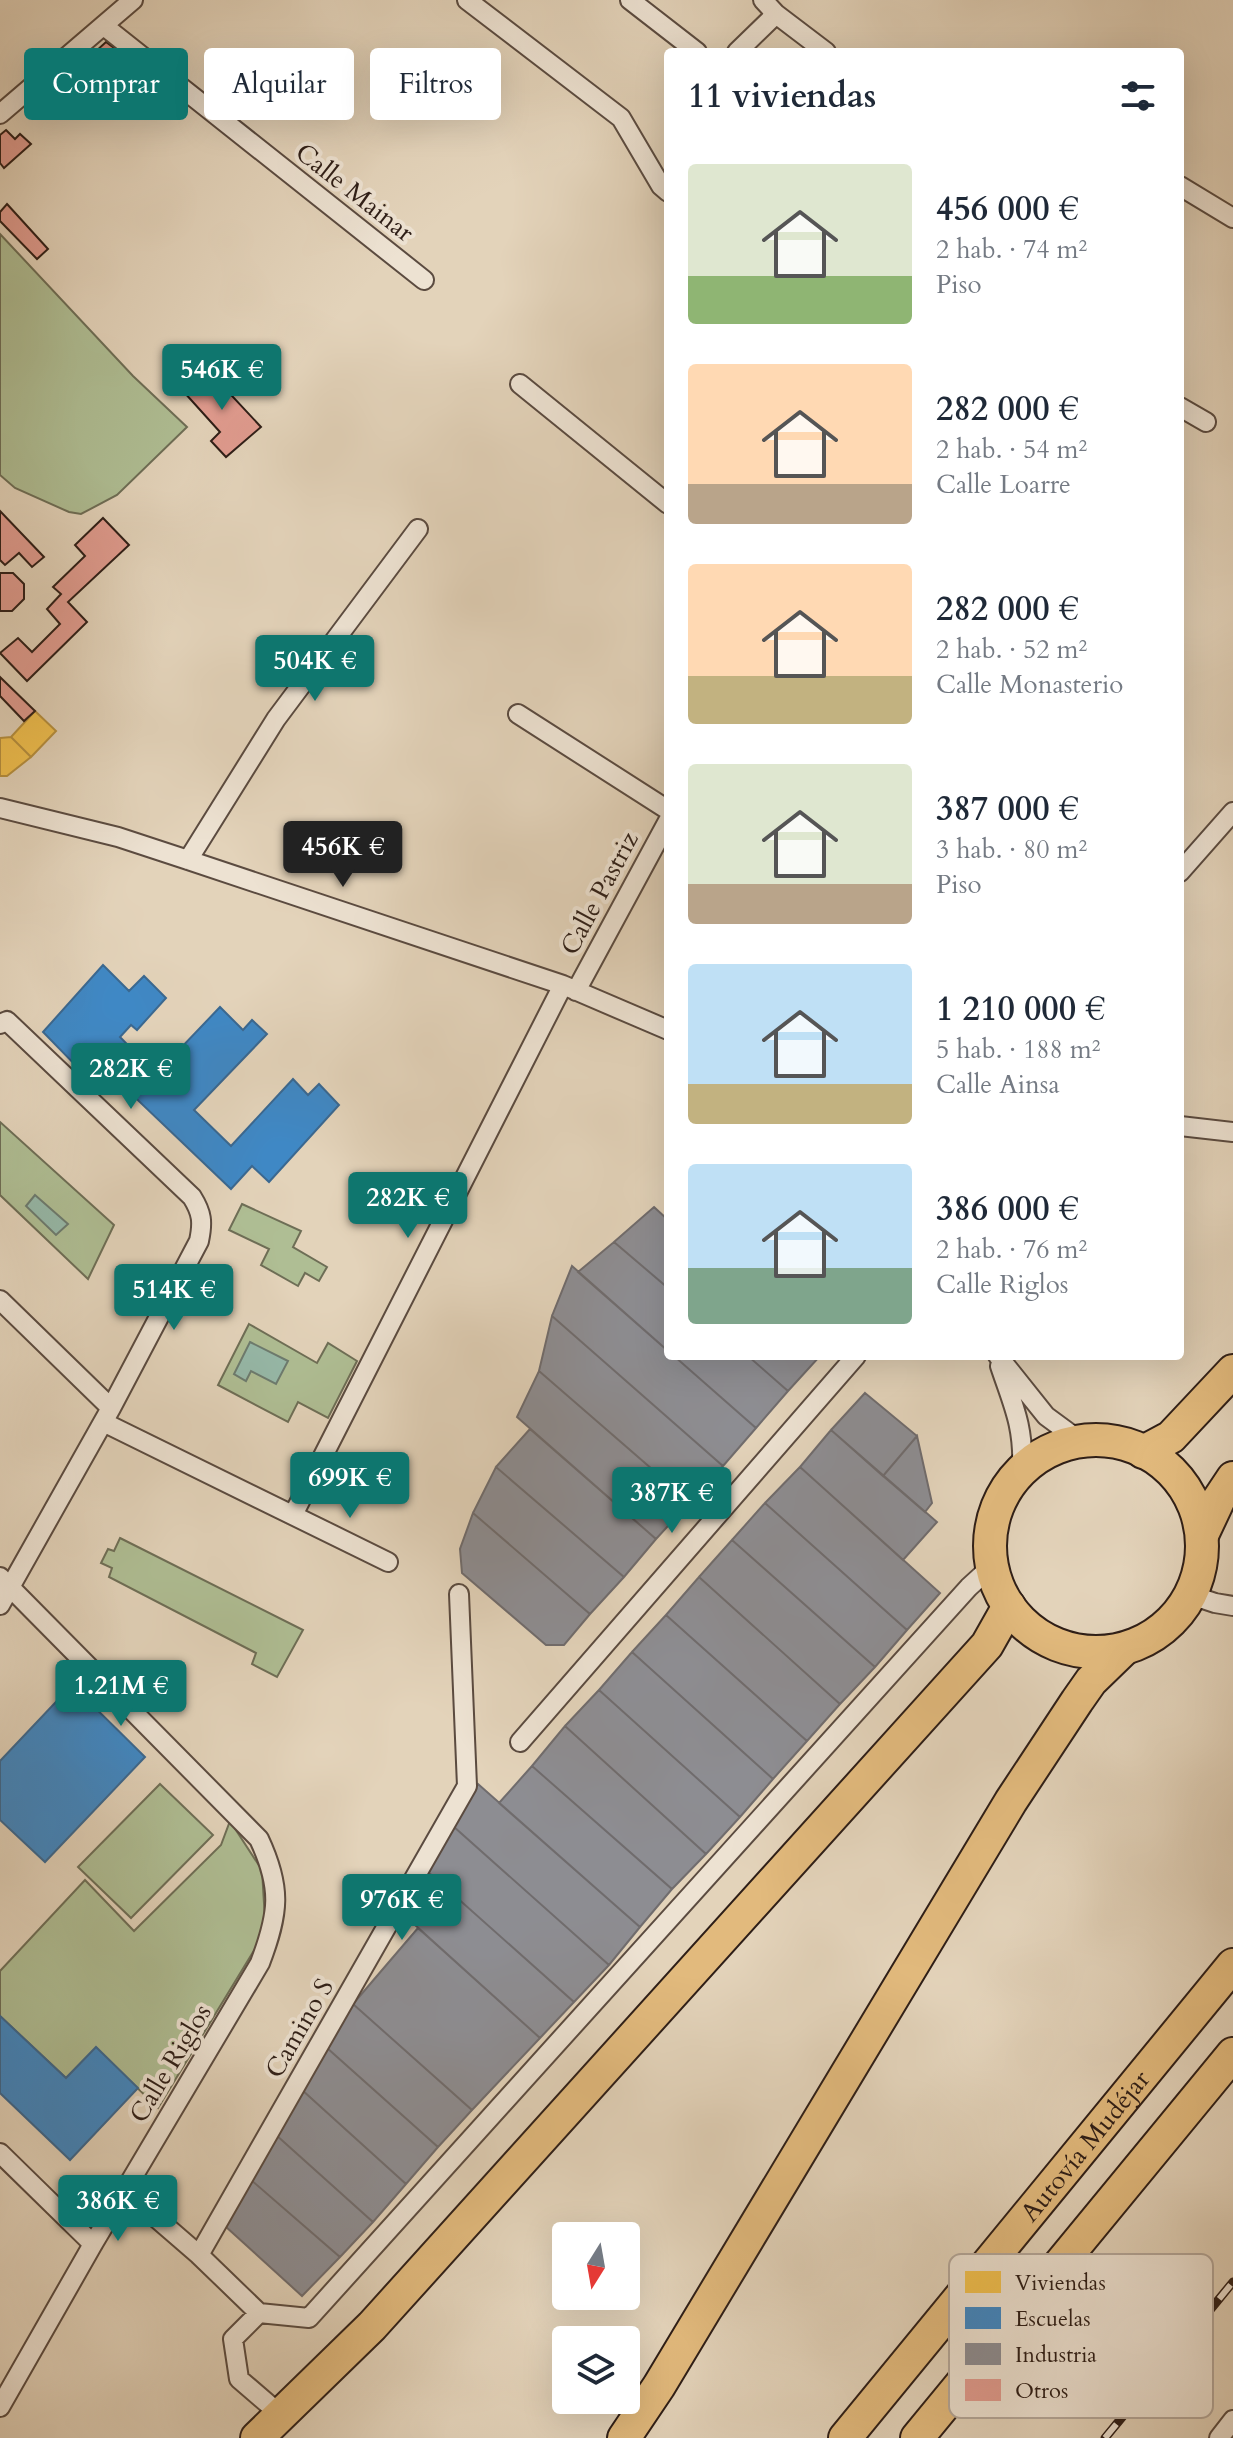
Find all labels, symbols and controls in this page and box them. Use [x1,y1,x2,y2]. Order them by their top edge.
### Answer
chip: Comprar [24,48,188,120]
chip: Alquilar [204,48,354,120]
chip: Filtros [370,48,501,120]
text: 11 viviendas [688,73,876,119]
icon: filters [1116,74,1160,118]
street label: Calle Mainar [288,135,422,250]
text: 456 000 € [936,186,1079,232]
icon: home [752,196,848,292]
text: 2 hab. · 74 m² [936,232,1087,267]
text: Piso [936,267,981,302]
pin: 546K € [157,344,287,412]
text: 546K € [180,352,264,387]
text: 282 000 € [936,386,1079,432]
icon: home [752,396,848,492]
text: 2 hab. · 54 m² [936,432,1087,467]
text: Calle Loarre [936,467,1071,502]
text: 282 000 € [936,586,1079,632]
icon: home [752,596,848,692]
text: 2 hab. · 52 m² [936,632,1087,667]
pin: 504K € [250,635,380,703]
text: 504K € [273,643,357,678]
text: Calle Monasterio [936,667,1123,702]
text: 387 000 € [936,786,1079,832]
icon: home [752,796,848,892]
pin: 456K € [278,821,408,889]
street label: Calle Pastriz [552,825,647,961]
text: 456K € [301,829,385,864]
text: 3 hab. · 80 m² [936,832,1087,867]
text: Piso [936,867,981,902]
text: 1 210 000 € [936,986,1106,1032]
icon: home [752,996,848,1092]
text: 5 hab. · 188 m² [936,1032,1101,1067]
pin: 282K € [66,1043,196,1111]
text: 282K € [89,1051,173,1086]
text: Calle Ainsa [936,1067,1060,1102]
pin: 282K € [343,1172,473,1240]
text: 282K € [366,1180,450,1215]
text: 386 000 € [936,1186,1079,1232]
icon: home [752,1196,848,1292]
text: 2 hab. · 76 m² [936,1232,1087,1267]
pin: 514K € [109,1264,239,1332]
text: Calle Riglos [936,1267,1068,1302]
text: 514K € [132,1272,216,1307]
pin: 699K € [285,1452,415,1520]
text: 699K € [308,1460,392,1495]
pin: 387K € [607,1467,737,1535]
text: 387K € [630,1475,714,1510]
pin: 1.21M € [47,1660,195,1728]
text: 1.21M € [73,1668,169,1703]
pin: 976K € [337,1874,467,1942]
text: 976K € [360,1882,444,1917]
street label: Camino S [257,1972,342,2084]
street label: Calle Riglos [121,1997,220,2129]
street label: Autovía Mudéjar [1013,2063,1158,2229]
pin: 386K € [53,2175,183,2243]
text: 386K € [76,2183,160,2218]
north arrow [552,2222,640,2310]
map controls [552,2222,640,2414]
legend [949,2254,1213,2418]
text: Viviendas [1015,2268,1106,2298]
text: Escuelas [1015,2304,1091,2334]
button: layers [552,2326,640,2414]
text: Industria [1015,2340,1097,2370]
text: Otros [1015,2376,1068,2406]

